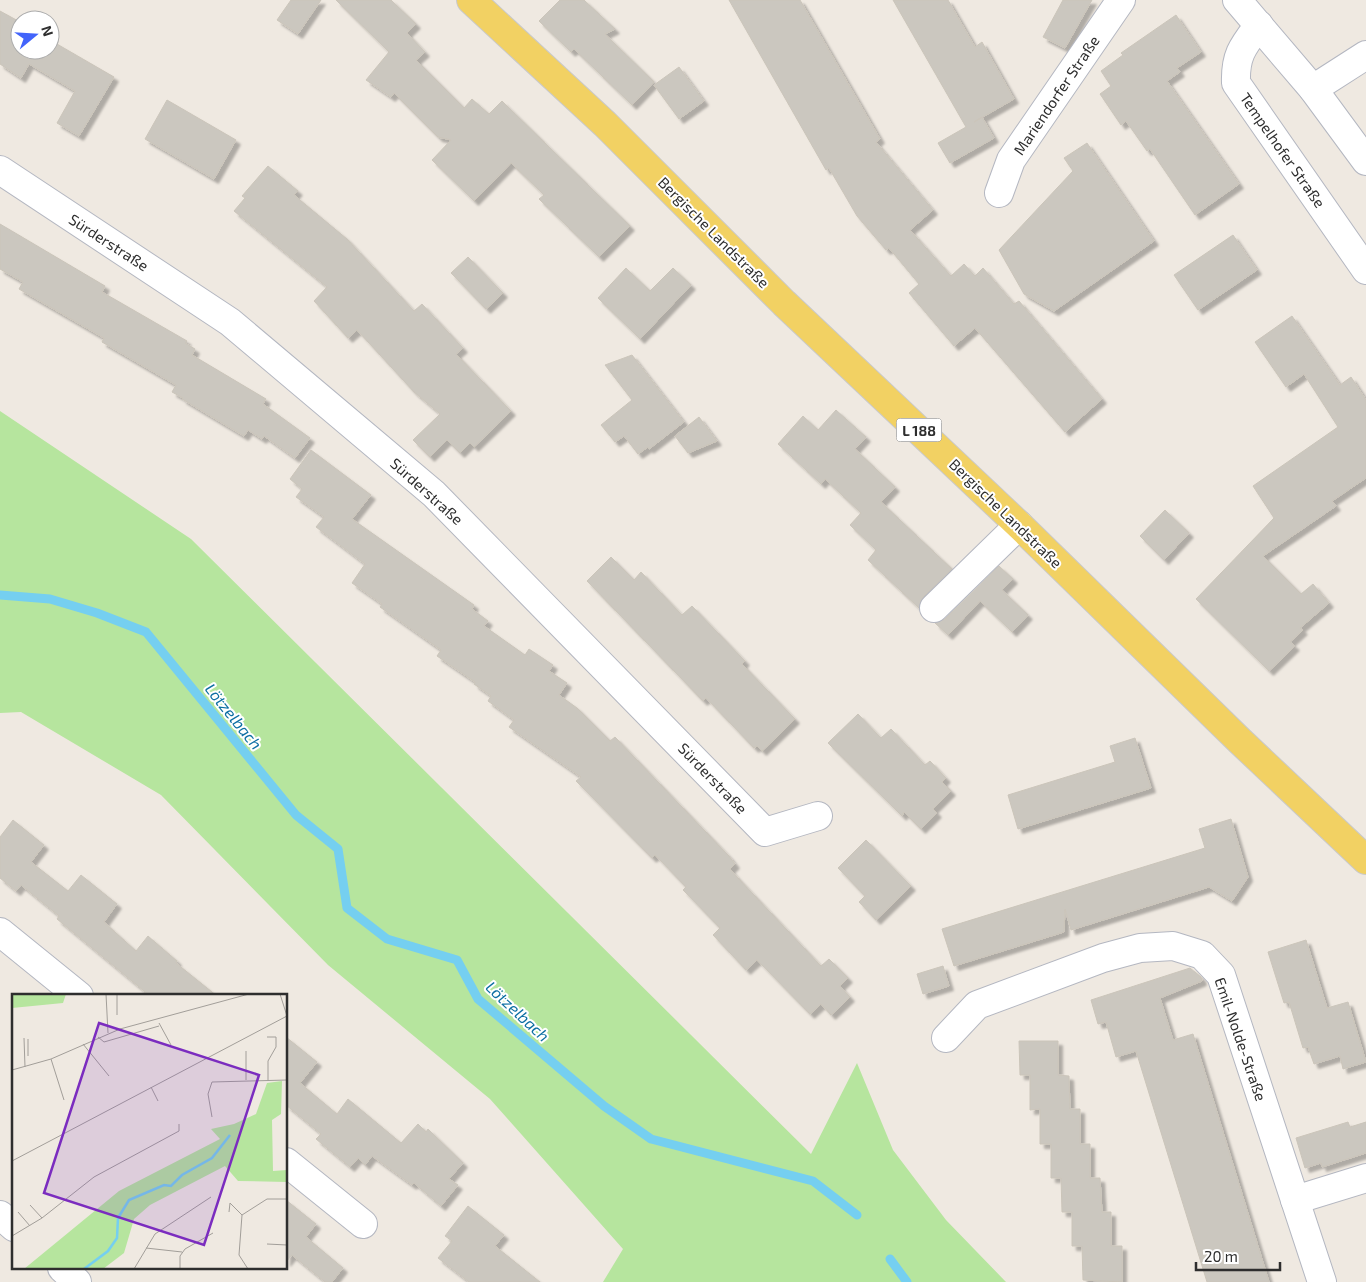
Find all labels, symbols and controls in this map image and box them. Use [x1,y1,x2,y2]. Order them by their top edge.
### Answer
north arrow [10,10,60,60]
text: N [38,23,57,38]
street label: Mariendorfer Straße [1009,32,1103,158]
street label: Tempelhofer Straße [1237,89,1329,211]
street label: Bergische Landstraße [655,173,773,291]
street label: Sürderstraße [66,210,152,274]
road number: L 188 [896,418,942,442]
street label: Sürderstraße [387,454,467,528]
street label: Bergische Landstraße [946,455,1066,571]
water label: Lötzelbach [202,679,266,753]
street label: Sürderstraße [675,739,751,817]
street label: Emil-Nolde-Straße [1211,975,1271,1103]
water label: Lötzelbach [482,977,554,1045]
inset map [12,994,288,1270]
scale bar [1196,1240,1280,1272]
text: 20 m [1204,1247,1238,1265]

